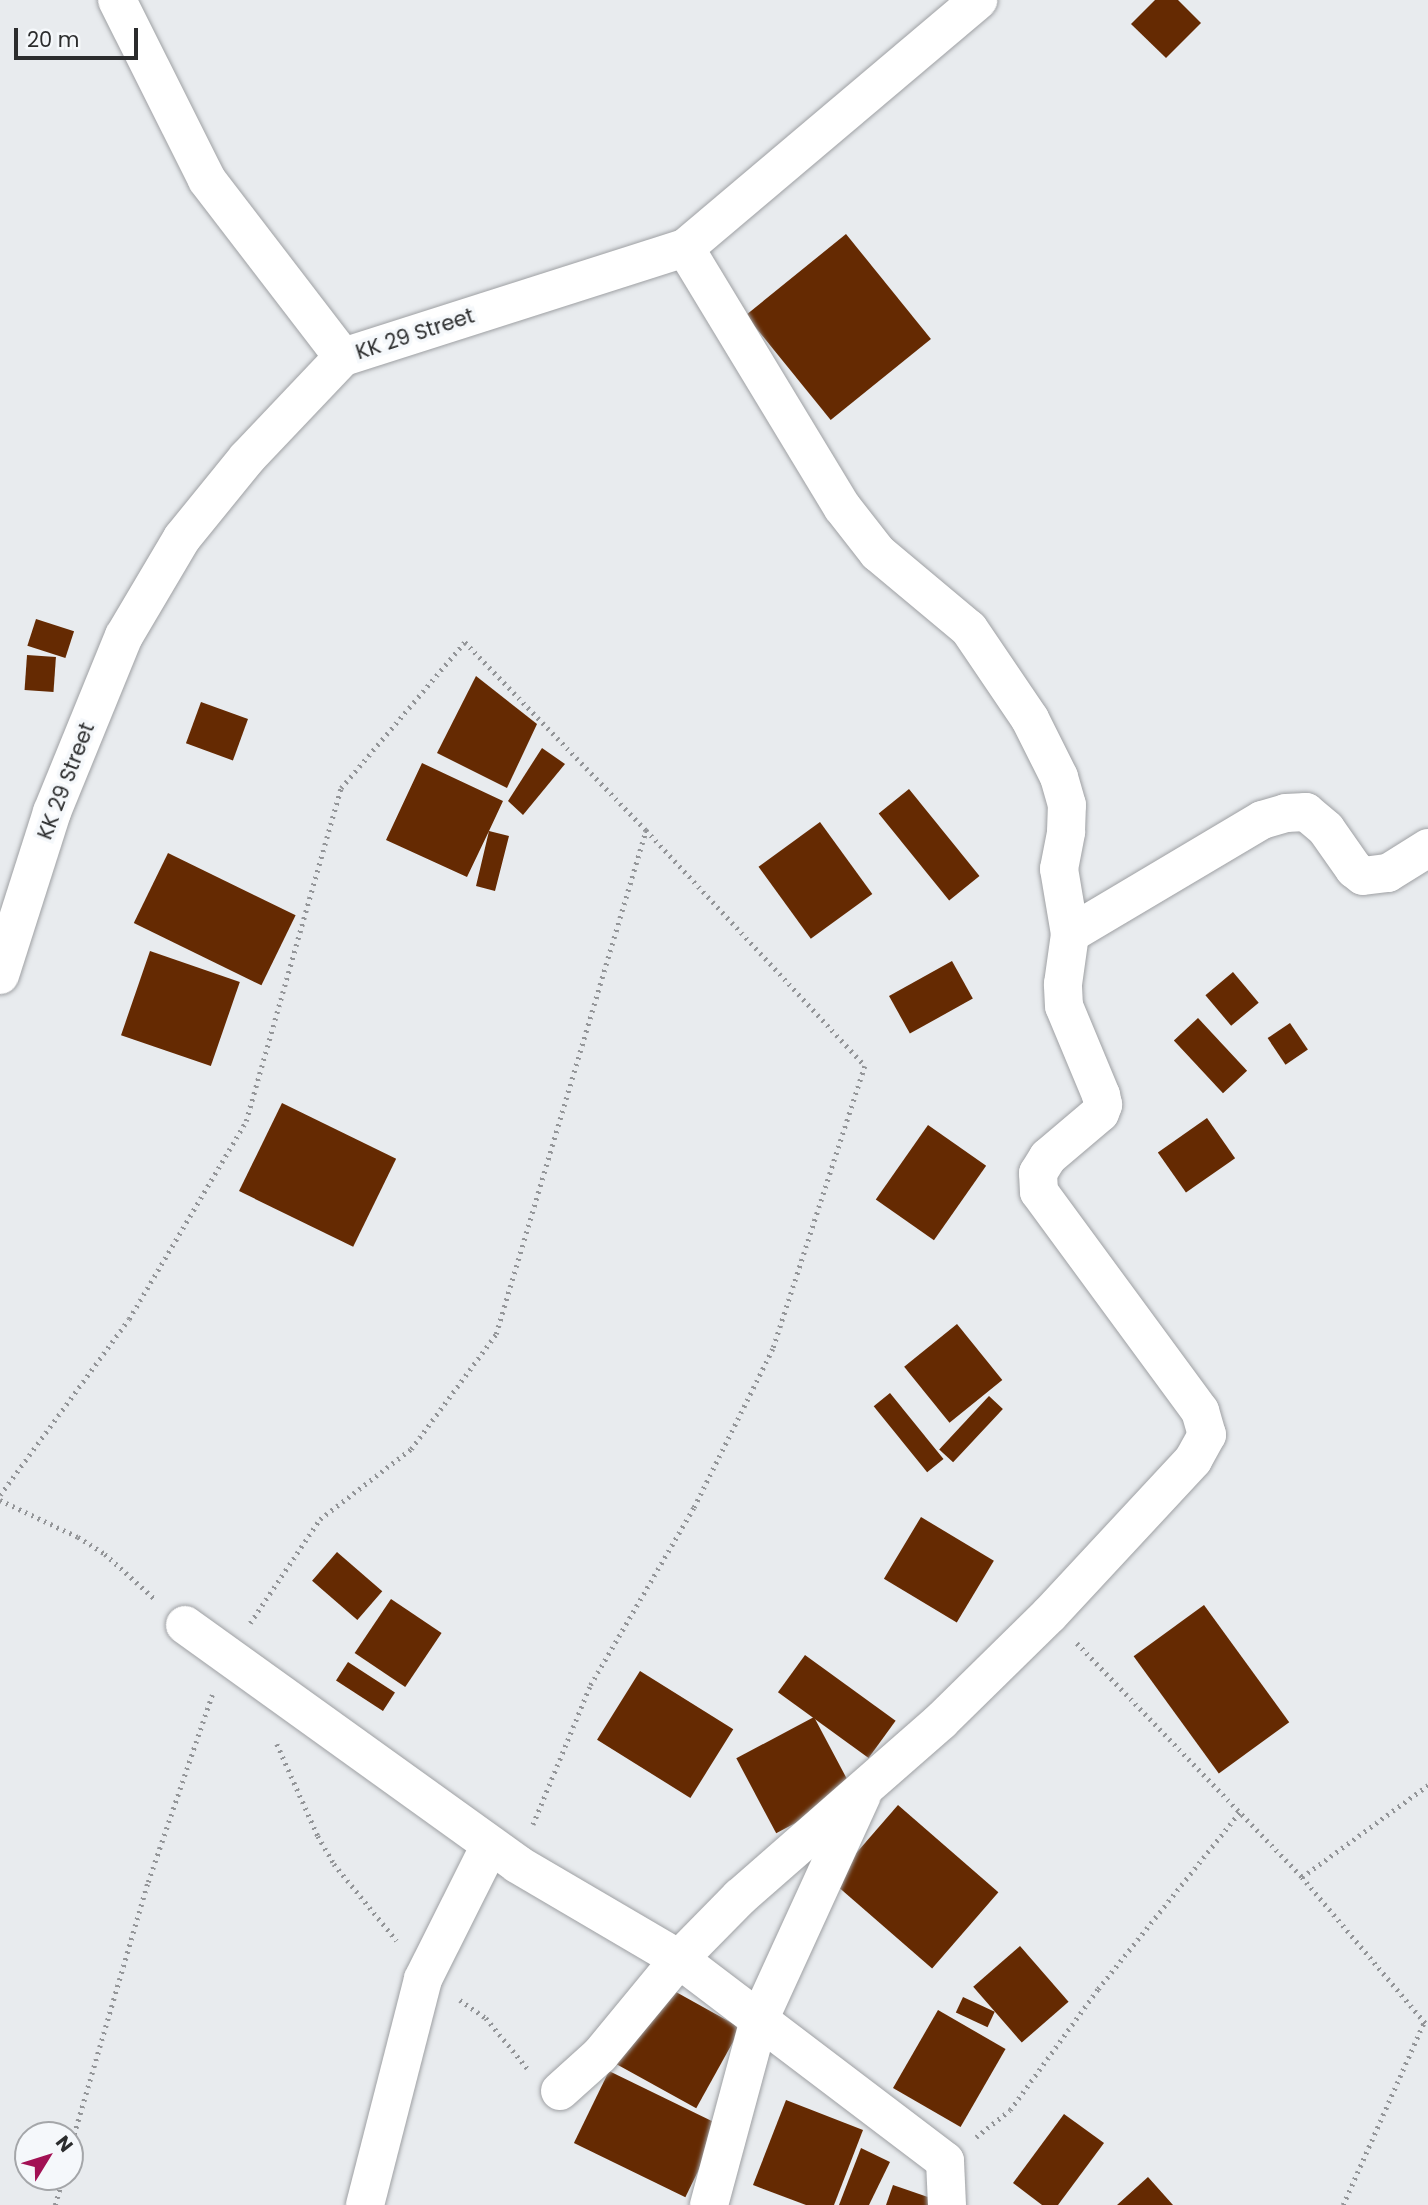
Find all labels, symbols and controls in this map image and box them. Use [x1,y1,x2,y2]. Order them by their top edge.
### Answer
scale bar [18,14,142,58]
text: 20 m [27,25,80,54]
street label: KK 29 Street [353,303,477,365]
street label: KK 29 Street [32,719,100,843]
north arrow [14,2121,84,2191]
text: N [49,2130,79,2158]

